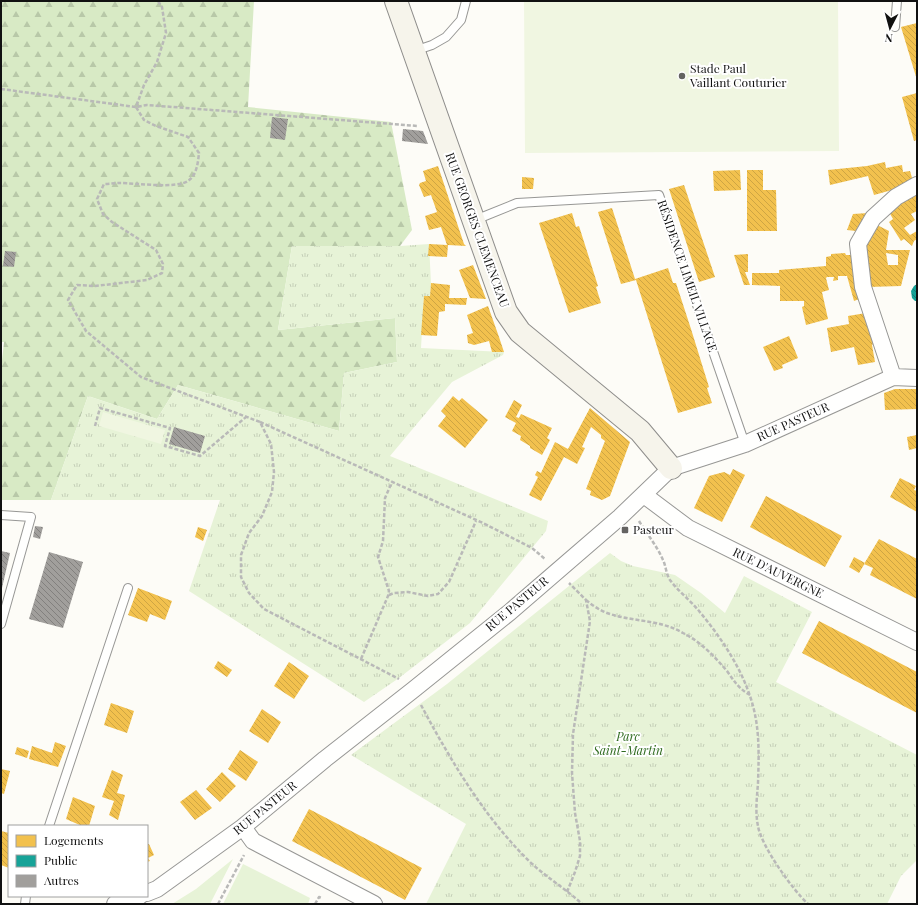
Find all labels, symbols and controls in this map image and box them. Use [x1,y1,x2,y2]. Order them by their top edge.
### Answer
north arrow [870,8,910,48]
text: N [884,31,894,46]
place label: Stade Paul Vaillant Couturier [689,60,787,90]
marker: Stade Paul Vaillant Couturier [677,71,687,81]
street label: RUE GEORGES CLEMENCEAU [442,150,513,309]
street label: RÉSIDENCE LIMEIL VILLAGE [654,197,722,354]
street label: RUE PASTEUR [754,398,831,444]
place label: Pasteur [633,521,675,537]
marker: Pasteur [620,525,630,535]
street label: RUE D'AUVERGNE [730,543,826,601]
street label: RUE PASTEUR [482,572,551,634]
park label: Parc Saint-Martin [592,728,663,758]
street label: RUE PASTEUR [229,776,300,838]
legend [8,825,148,897]
text: Logements [44,832,103,848]
text: Public [44,852,78,868]
text: Autres [43,872,79,888]

